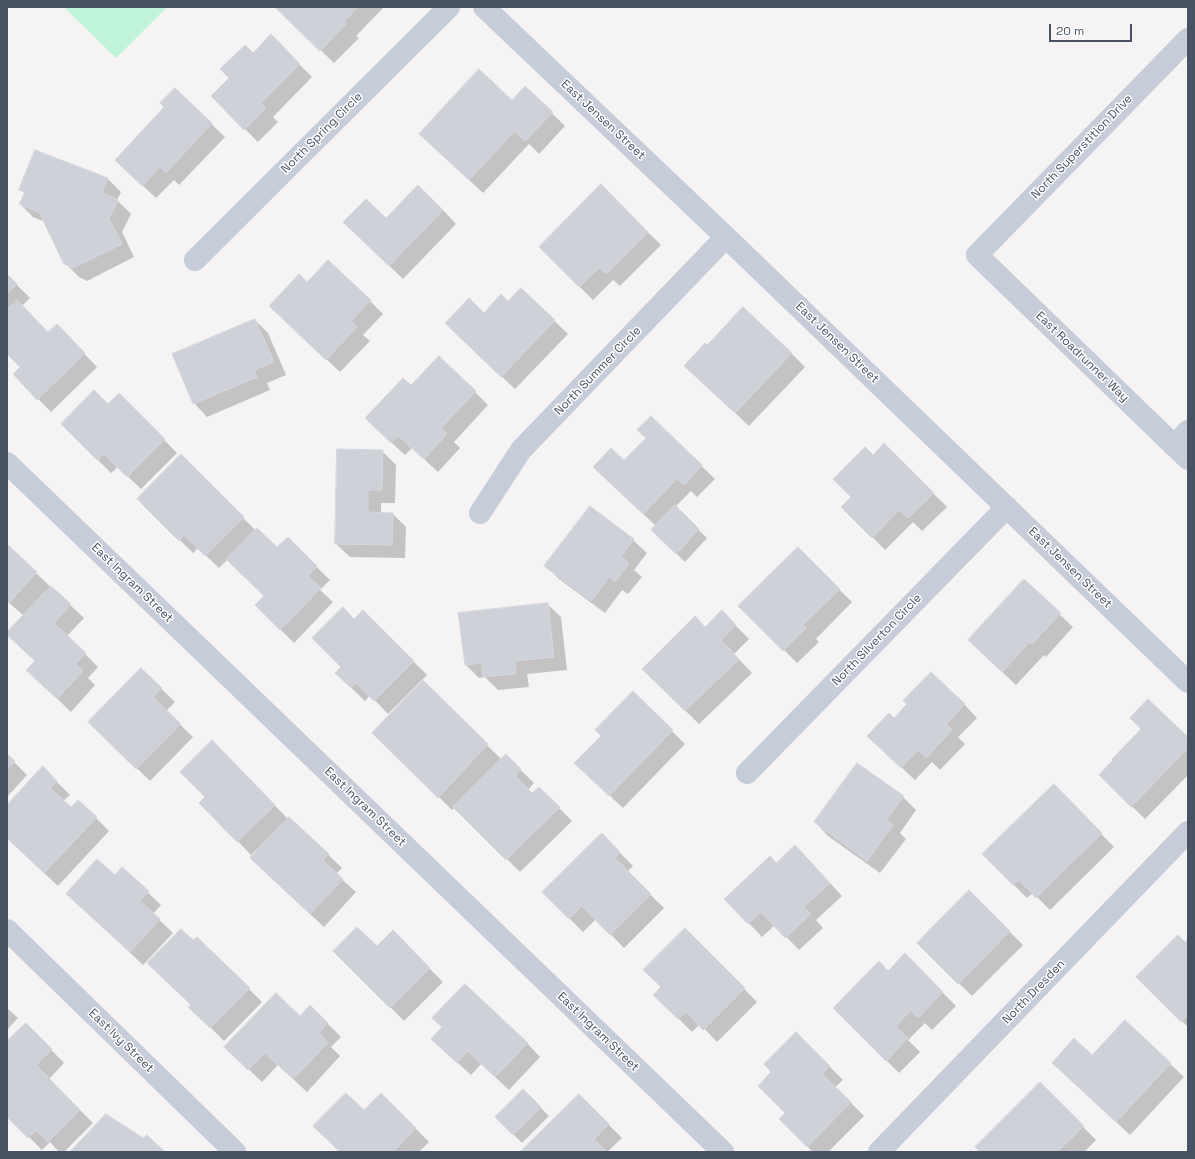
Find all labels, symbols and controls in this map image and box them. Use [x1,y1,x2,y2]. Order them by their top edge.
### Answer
scale bar [1051,16,1134,42]
text: 20 m [1056,23,1084,39]
street label: East Jensen Street [558,77,648,163]
street label: North Spring Circle [278,89,366,177]
street label: North Superstition Drive [1028,92,1136,202]
street label: East Jensen Street [792,300,882,386]
street label: East Roadrunner Way [1033,309,1131,405]
street label: North Summer Circle [552,324,644,418]
street label: East Jensen Street [1025,525,1115,611]
street label: East Ingram Street [88,540,176,626]
street label: North Silverton Circle [829,591,925,689]
street label: East Ingram Street [321,764,409,850]
street label: North Dresden [1000,957,1068,1027]
street label: East Ingram Street [554,989,642,1075]
street label: East Ivy Street [85,1006,157,1076]

